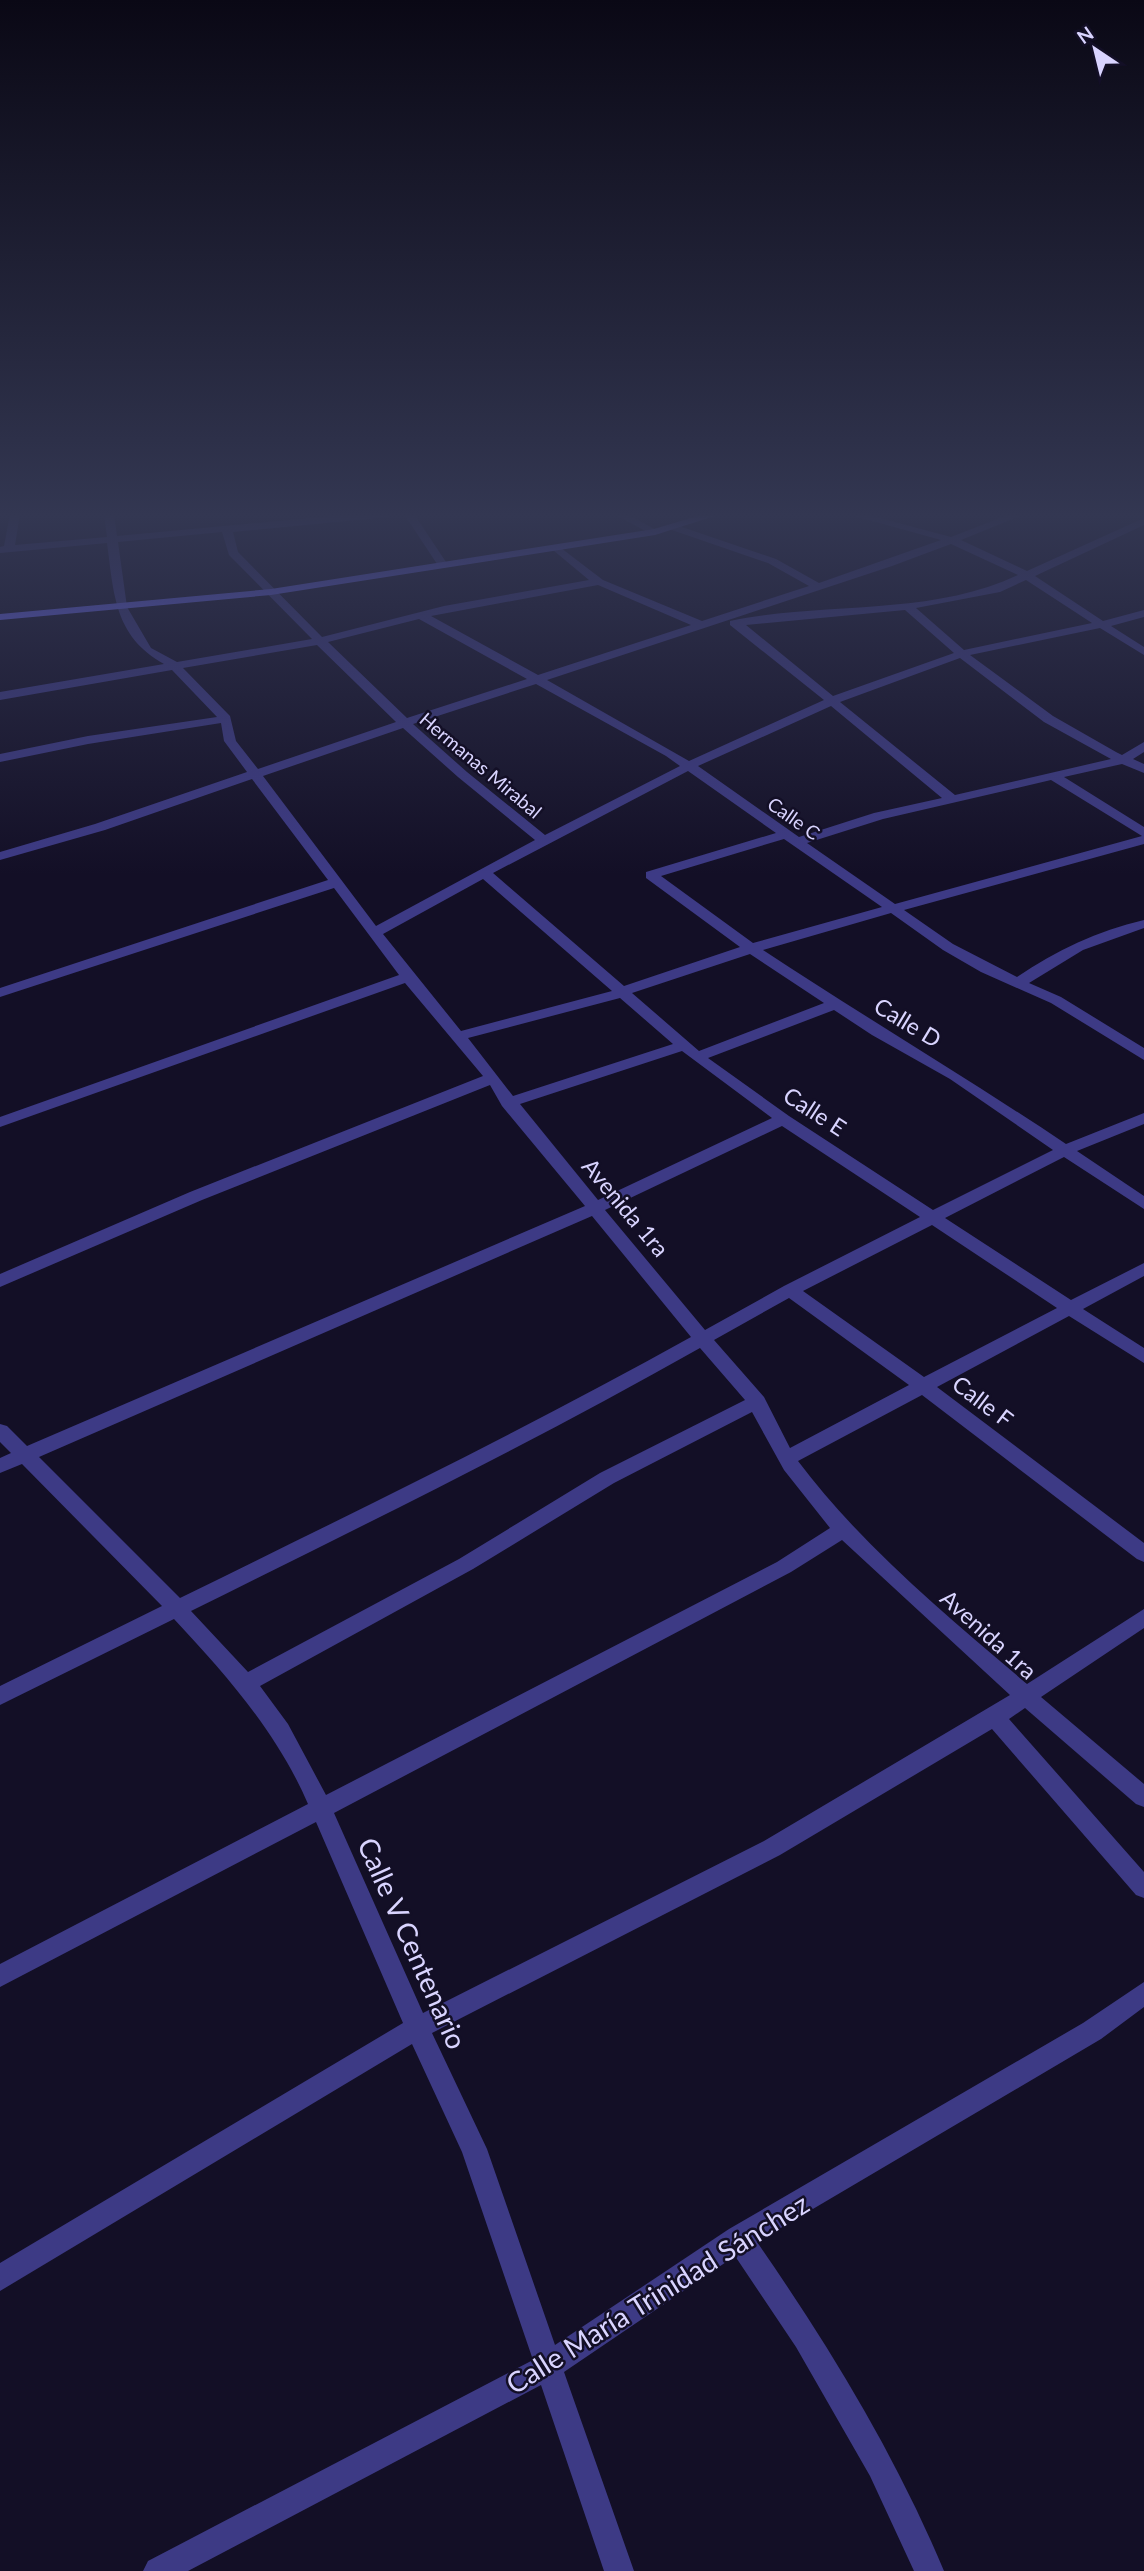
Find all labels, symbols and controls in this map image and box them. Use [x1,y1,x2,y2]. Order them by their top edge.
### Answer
north arrow [1060,14,1130,84]
text: N [1072,21,1098,48]
street label: Hermanas Mirabal [415,707,547,823]
street label: Calle C [763,792,825,844]
street label: Calle D [869,991,947,1053]
street label: Calle E [778,1080,852,1142]
street label: Avenida 1ra [577,1152,675,1262]
street label: Calle F [947,1369,1019,1433]
street label: Avenida 1ra [935,1583,1043,1685]
street label: Calle V Centenario [351,1832,475,2054]
street label: Calle María Trinidad Sánchez [499,2186,815,2400]

